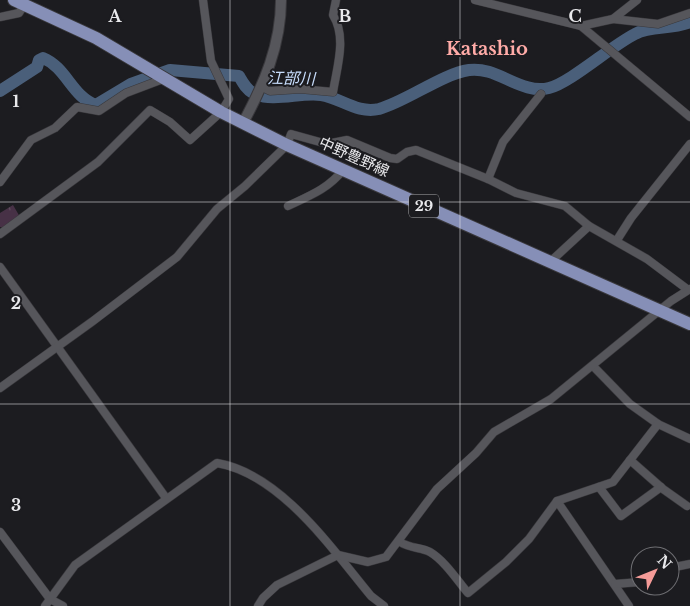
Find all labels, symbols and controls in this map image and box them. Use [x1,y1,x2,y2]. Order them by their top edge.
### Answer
text: A [108,6,123,26]
text: B [339,6,352,26]
text: C [568,6,582,26]
district label: Katashio [446,38,528,60]
water label: 江部川 [267,68,317,88]
text: 1 [13,91,20,111]
street label: 中野豊野線 [316,133,392,180]
road number: 29 [409,195,439,218]
text: 2 [11,293,21,313]
text: 3 [11,495,21,515]
north arrow [630,546,680,596]
text: N [653,551,676,573]

